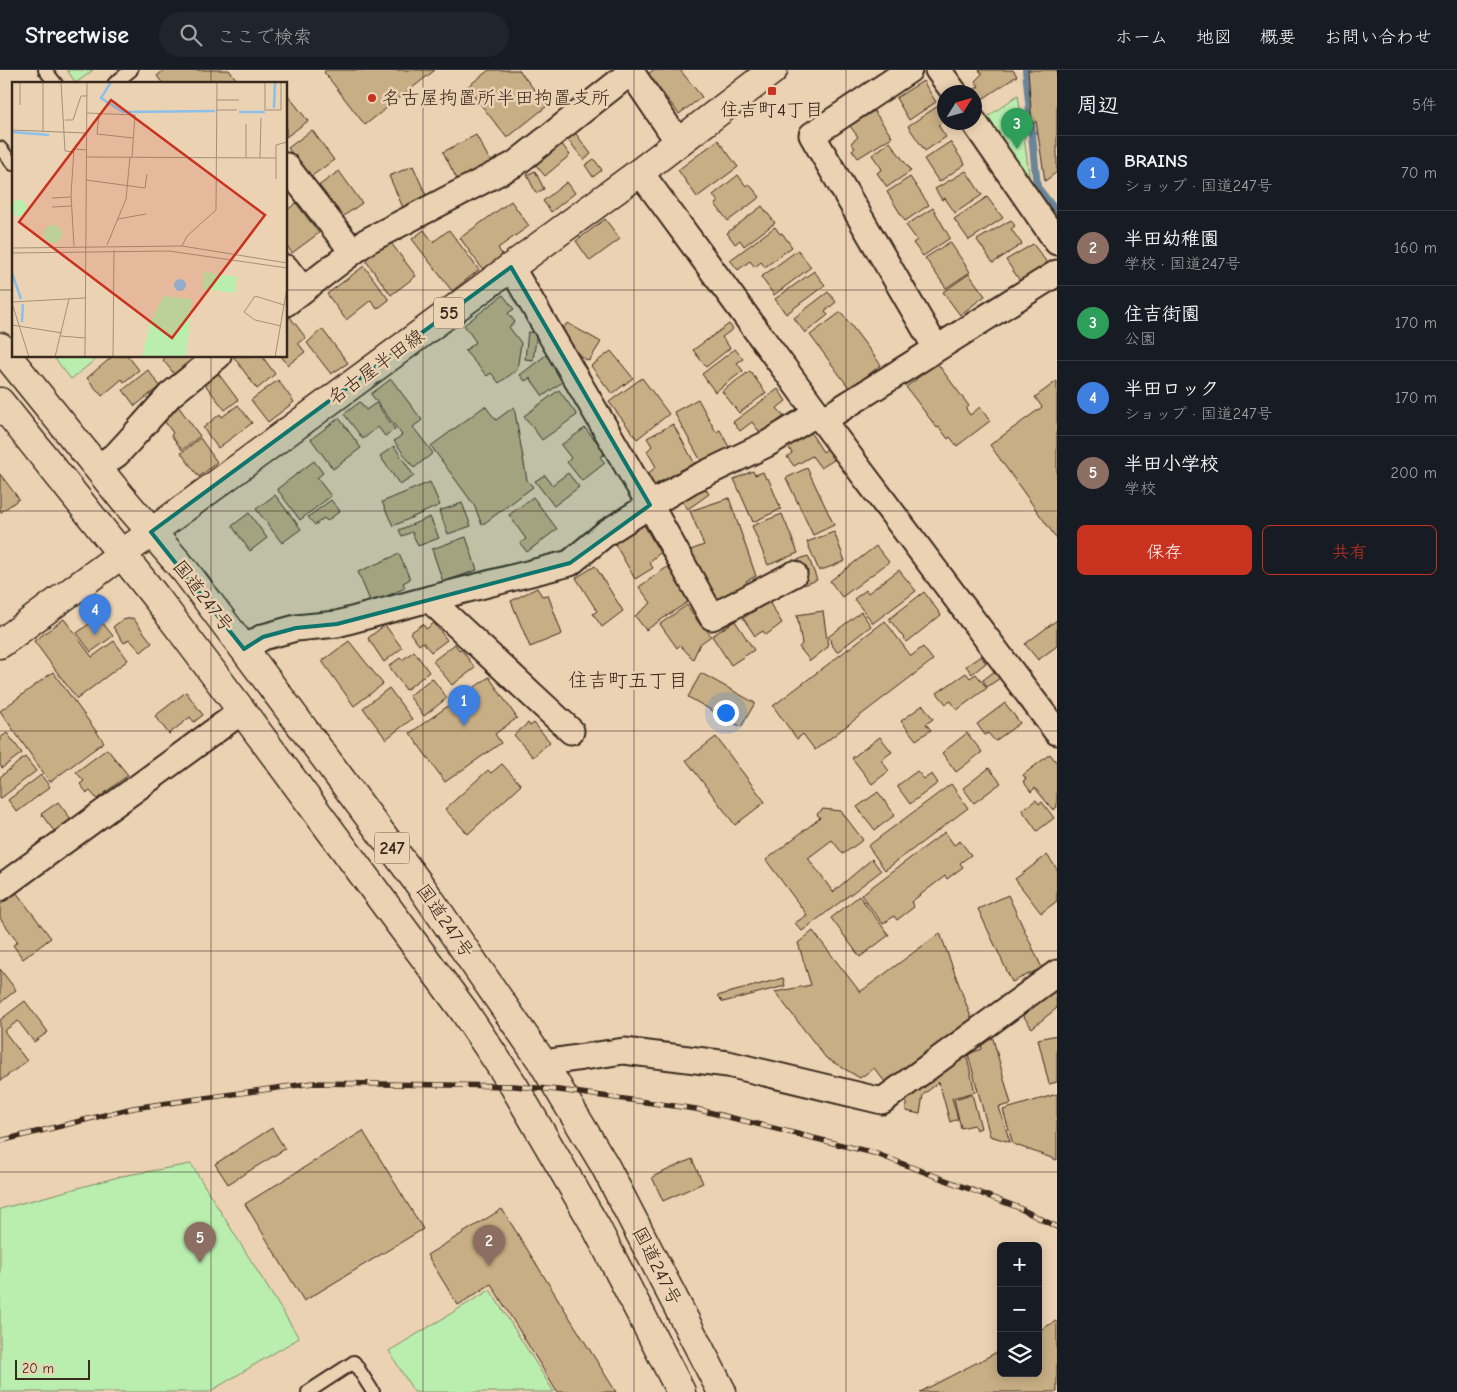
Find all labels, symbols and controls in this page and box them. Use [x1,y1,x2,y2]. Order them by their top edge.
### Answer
search box [159,12,509,57]
text: Streetwise [25,21,129,49]
icon: search [177,21,205,49]
text: ここで検索 [217,26,312,48]
text: ホーム [1115,27,1168,48]
text: 地図 [1196,27,1232,48]
text: 概要 [1260,27,1296,48]
text: お問い合わせ [1324,27,1432,48]
inset map [12,82,288,358]
marker: 住吉町4丁目 [766,85,778,97]
north arrow [937,85,982,130]
place label: 名古屋拘置所半田拘置支所 [382,87,610,109]
marker: 名古屋拘置所半田拘置支所 [366,92,378,104]
text: 周辺 [1077,93,1119,117]
text: 5件 [1412,96,1437,114]
place label: 住吉町4丁目 [720,99,824,121]
pin: 3 [1001,108,1033,149]
text: BRAINS [1124,150,1188,172]
text: 1 [1090,164,1096,182]
text: 70 m [1401,164,1437,182]
text: ショップ · 国道247号 [1124,177,1272,195]
text: 半田幼稚園 [1124,228,1219,250]
text: 2 [1089,239,1097,257]
text: 160 m [1394,239,1437,257]
text: 学校 · 国道247号 [1124,255,1241,273]
road number: 55 [434,298,464,328]
text: 住吉街園 [1124,303,1200,325]
text: 3 [1089,314,1097,332]
text: 170 m [1395,314,1437,332]
street label: 名古屋半田線 [323,325,429,409]
text: 公園 [1124,330,1156,348]
text: 半田ロック [1124,378,1219,400]
text: 4 [1089,389,1097,407]
text: 170 m [1395,389,1437,407]
text: ショップ · 国道247号 [1124,405,1272,423]
text: 半田小学校 [1124,453,1219,475]
text: 5 [1089,464,1097,482]
text: 200 m [1391,464,1437,482]
text: 学校 [1124,480,1156,498]
button: 保存 [1077,525,1252,575]
button: 共有 [1262,525,1437,575]
street label: 国道247号 [168,556,238,636]
pin: 4 [79,594,111,635]
district label: 住吉町五丁目 [568,669,688,692]
pin: 1 [448,685,480,726]
your location [713,700,739,726]
road number: 247 [374,832,410,864]
street label: 国道247号 [412,880,478,962]
pin: 5 [184,1222,216,1263]
street label: 国道247号 [628,1223,686,1309]
pin: 2 [473,1225,505,1266]
map controls [997,1242,1042,1377]
button: + [997,1242,1042,1287]
button: − [997,1287,1042,1332]
button: layers [997,1332,1042,1377]
scale bar [15,1357,90,1380]
text: 20 m [22,1360,54,1377]

